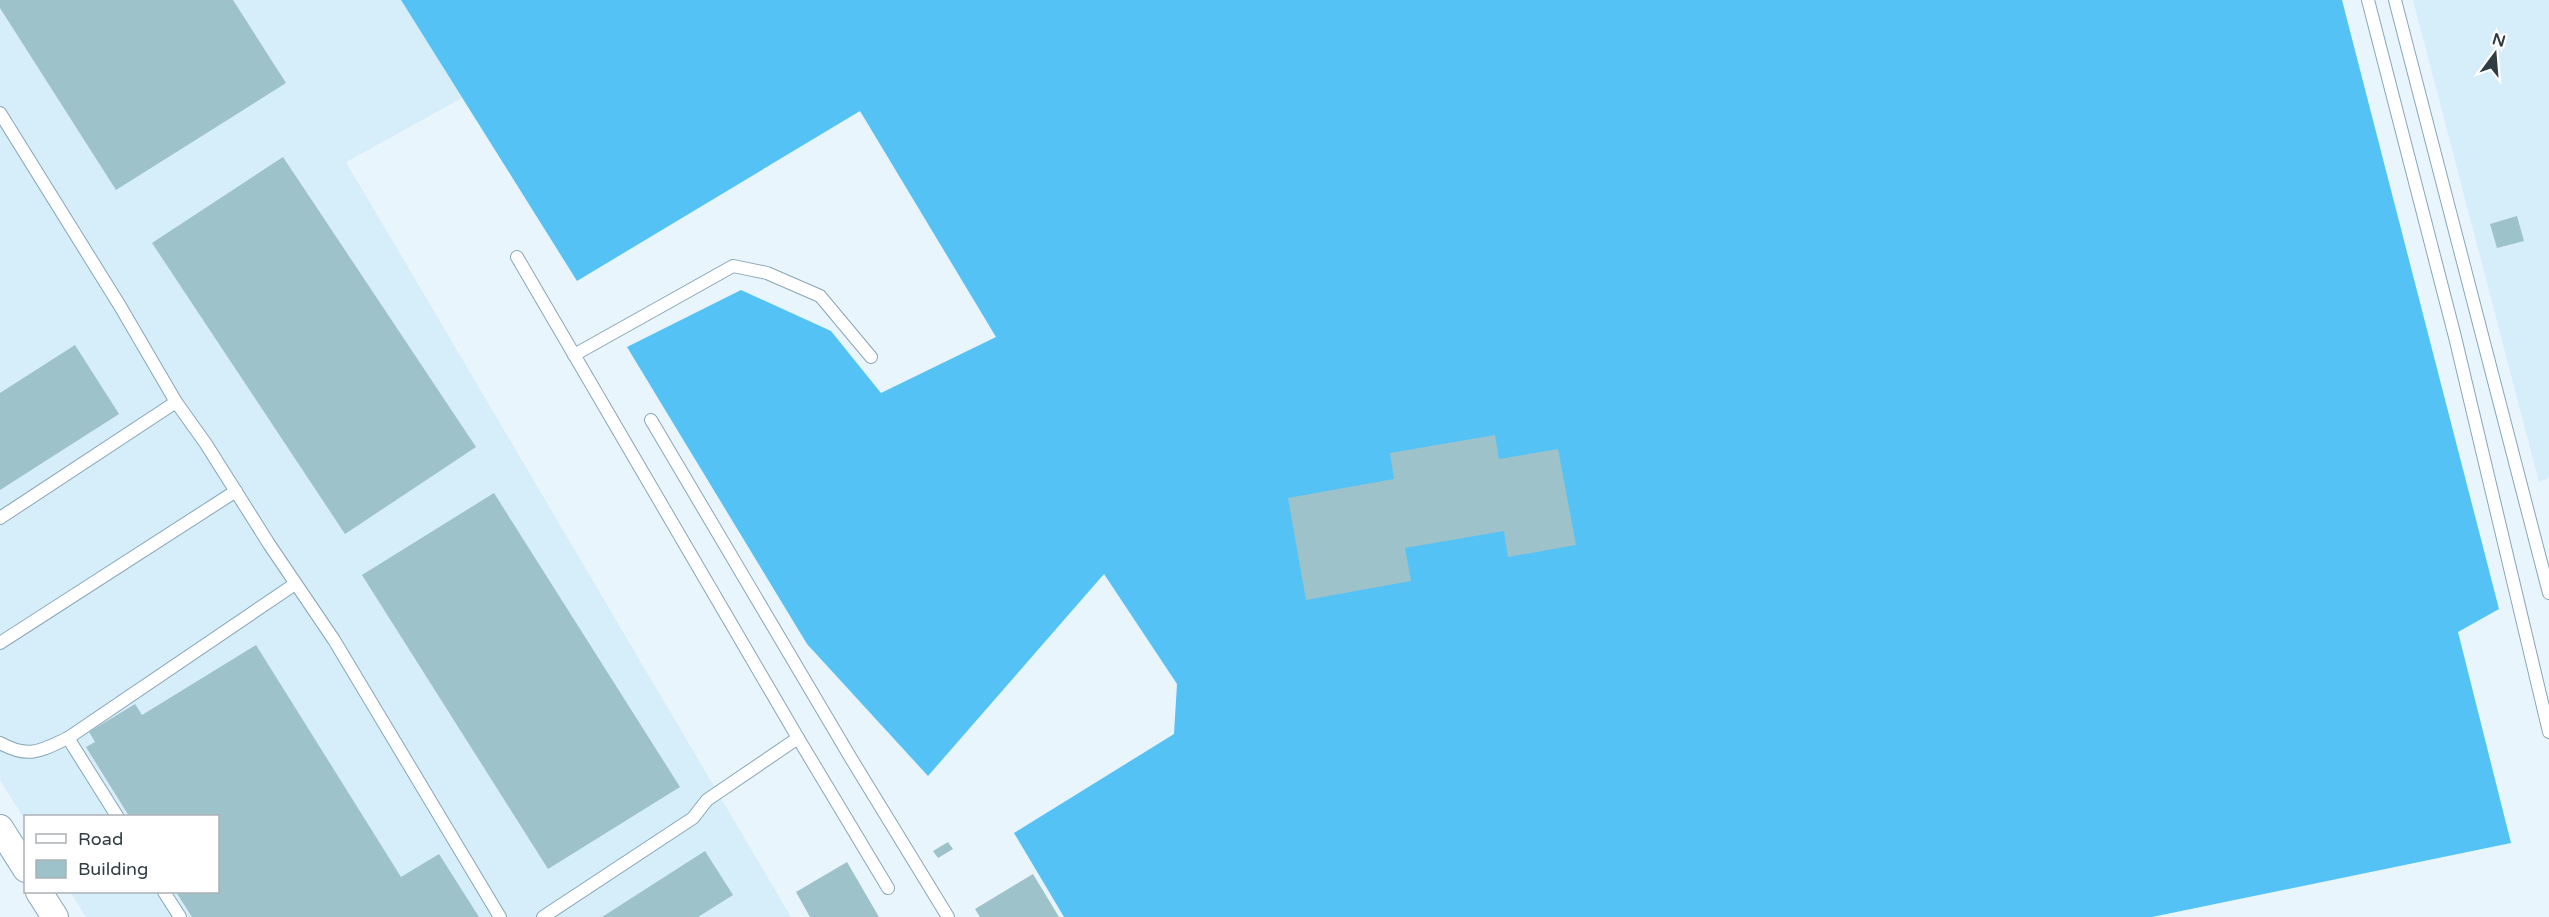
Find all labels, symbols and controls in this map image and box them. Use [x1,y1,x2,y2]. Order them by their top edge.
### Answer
north arrow [2465,24,2525,84]
text: N [2490,29,2508,52]
legend [24,815,219,893]
text: Road [78,828,123,850]
text: Building [78,858,148,880]

